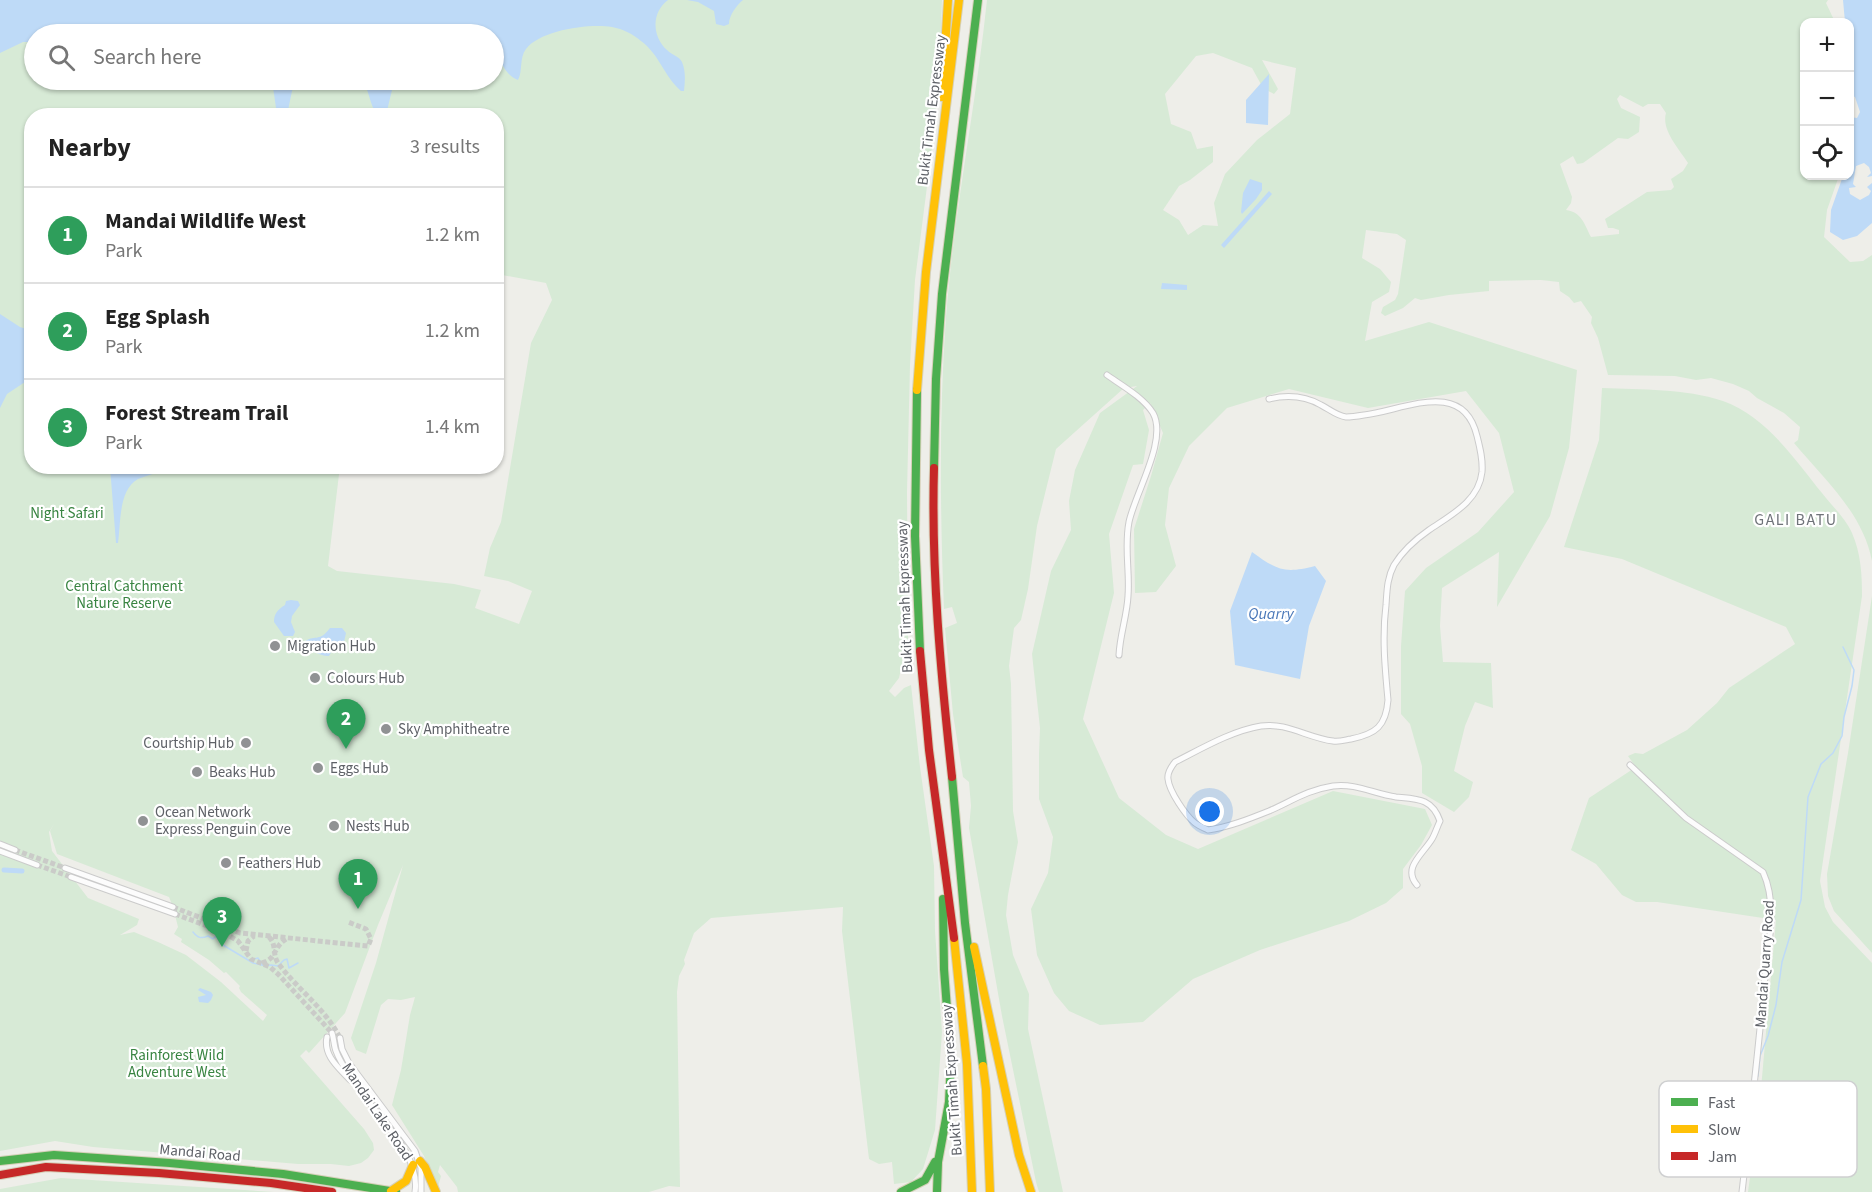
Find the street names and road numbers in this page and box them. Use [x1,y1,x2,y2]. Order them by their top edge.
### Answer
street label: Bukit Timah Expressway [912,33,952,187]
street label: Bukit Timah Expressway [892,521,918,673]
street label: Mandai Quarry Road [1750,899,1780,1029]
street label: Bukit Timah Expressway [936,1004,968,1156]
street label: Mandai Lake Road [336,1059,418,1165]
street label: Mandai Road [159,1139,241,1167]

